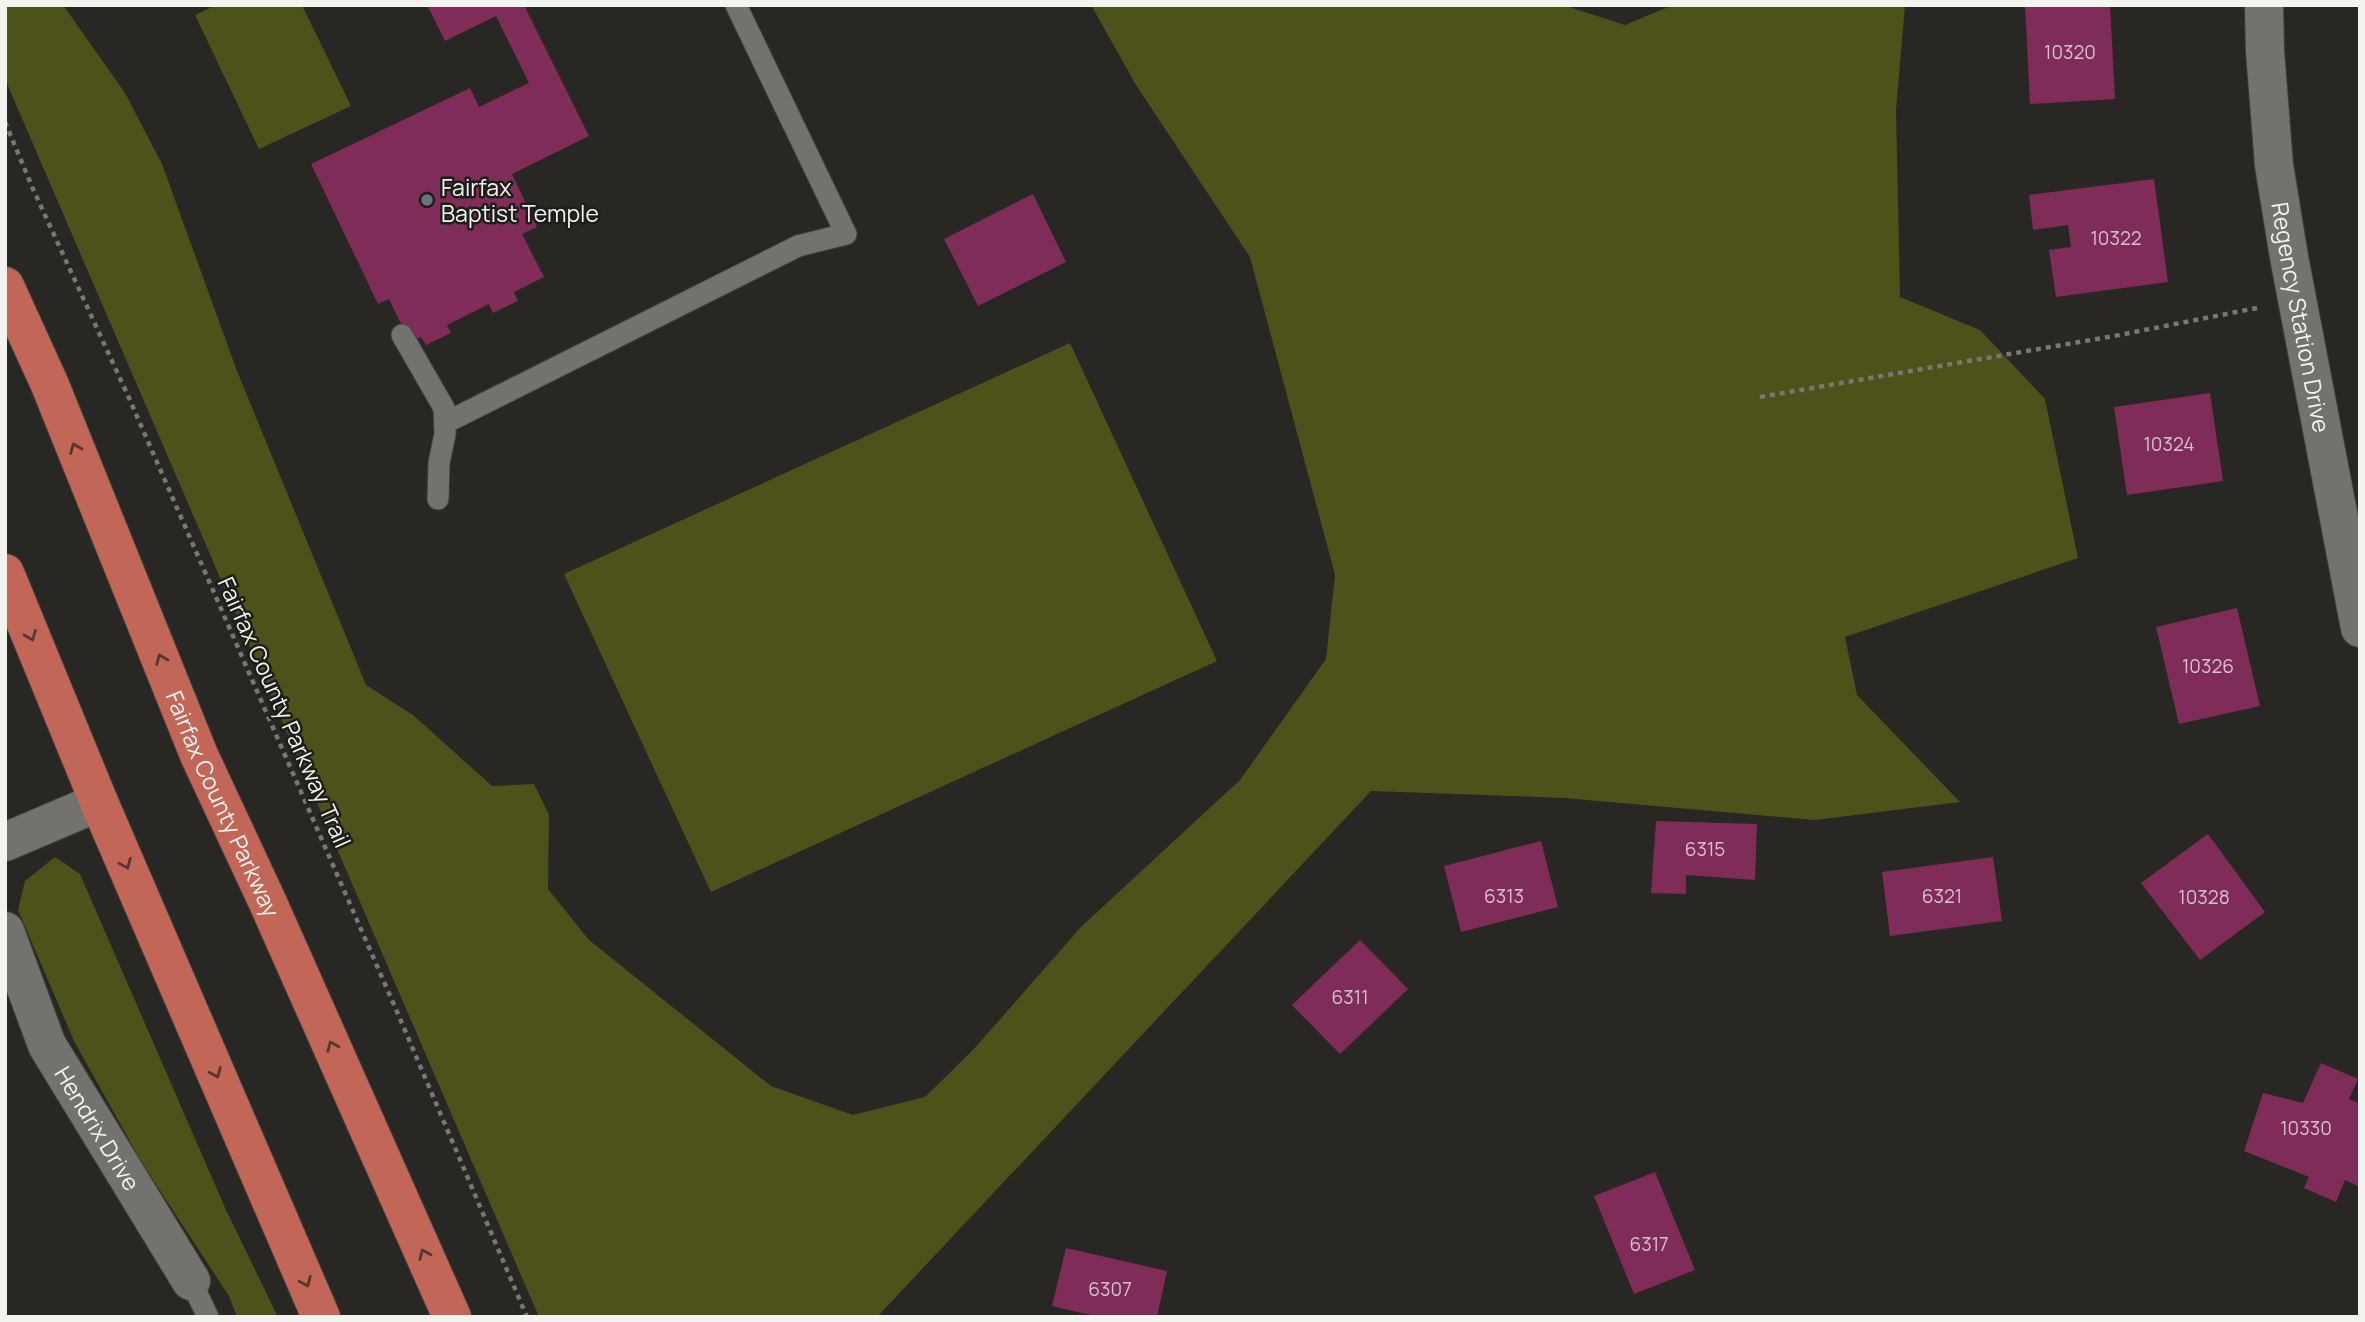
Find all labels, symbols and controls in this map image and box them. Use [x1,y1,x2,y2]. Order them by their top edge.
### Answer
house number: 10320 [2044,39,2096,65]
place label: Fairfax Baptist Temple [441,171,599,229]
marker: Fairfax Baptist Temple [419,192,435,208]
street label: Regency Station Drive [2264,200,2338,435]
house number: 10322 [2090,225,2142,251]
house number: 10324 [2143,431,2195,457]
one-way arrow [70,443,84,455]
street label: Fairfax County Parkway Trail [213,572,357,852]
one-way arrow [23,628,37,641]
house number: 10326 [2182,653,2234,679]
one-way arrow [155,654,169,666]
street label: Fairfax County Parkway [162,686,286,920]
house number: 6315 [1685,836,1725,862]
one-way arrow [118,857,132,870]
house number: 6313 [1484,883,1524,909]
house number: 6321 [1922,883,1962,909]
house number: 10328 [2178,884,2230,910]
house number: 6311 [1331,984,1369,1010]
one-way arrow [326,1041,340,1054]
street label: Hendrix Drive [48,1060,148,1196]
one-way arrow [208,1066,222,1078]
house number: 10330 [2280,1115,2332,1141]
house number: 6317 [1629,1231,1669,1257]
one-way arrow [418,1249,432,1262]
one-way arrow [298,1275,312,1287]
house number: 6307 [1088,1276,1132,1302]

